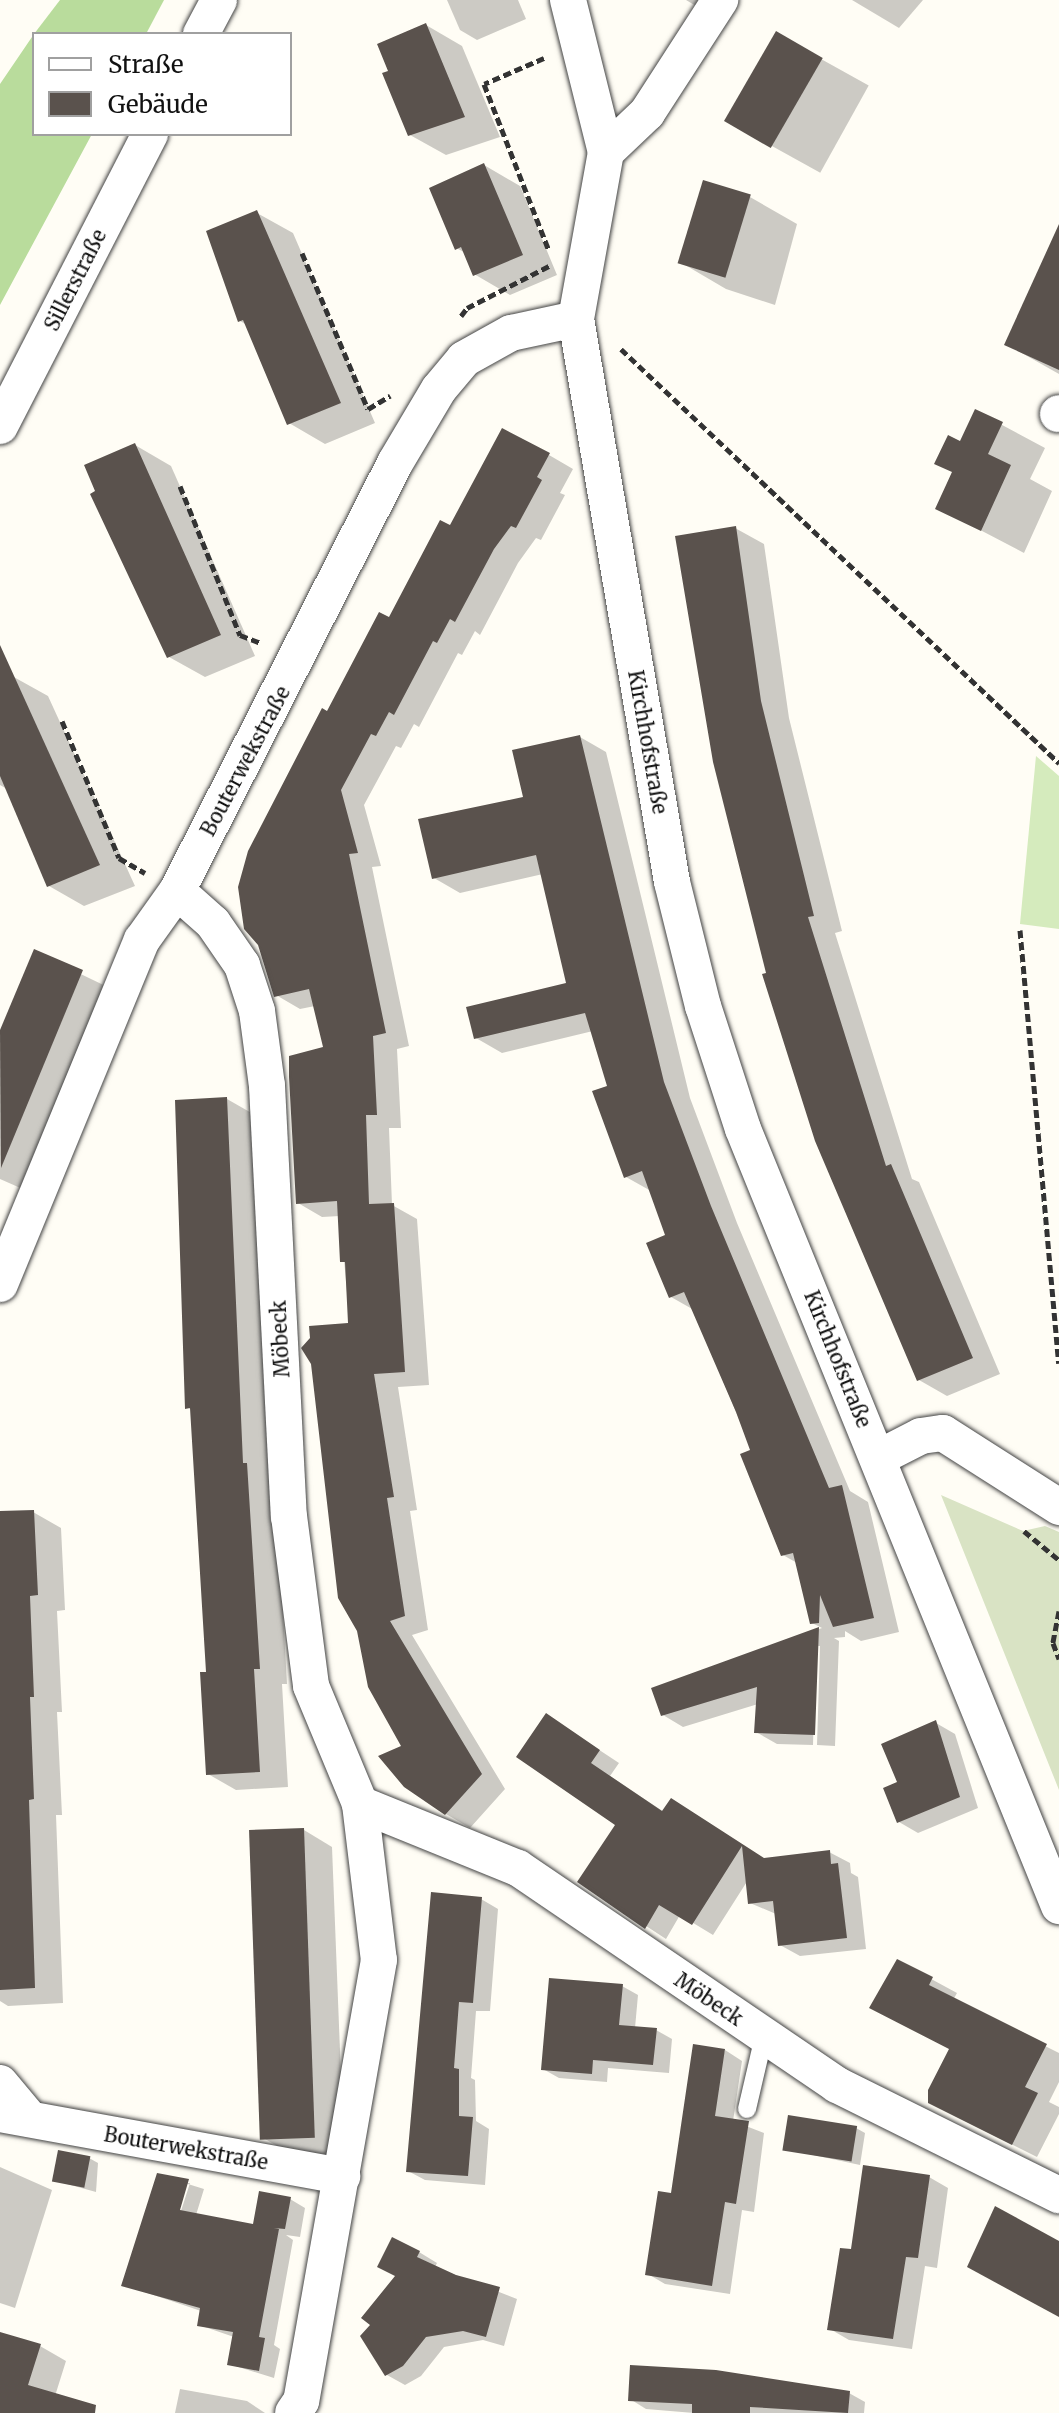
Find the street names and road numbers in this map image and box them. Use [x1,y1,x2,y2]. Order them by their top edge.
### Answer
street label: Sillerstraße [39,225,111,335]
street label: Kirchhofstraße [624,668,672,816]
street label: Bouterwekstraße [195,682,295,840]
street label: Kirchhofstraße [800,1287,876,1431]
street label: Möbeck [266,1300,294,1378]
street label: Möbeck [670,1967,748,2031]
street label: Bouterwekstraße [102,2122,270,2174]

